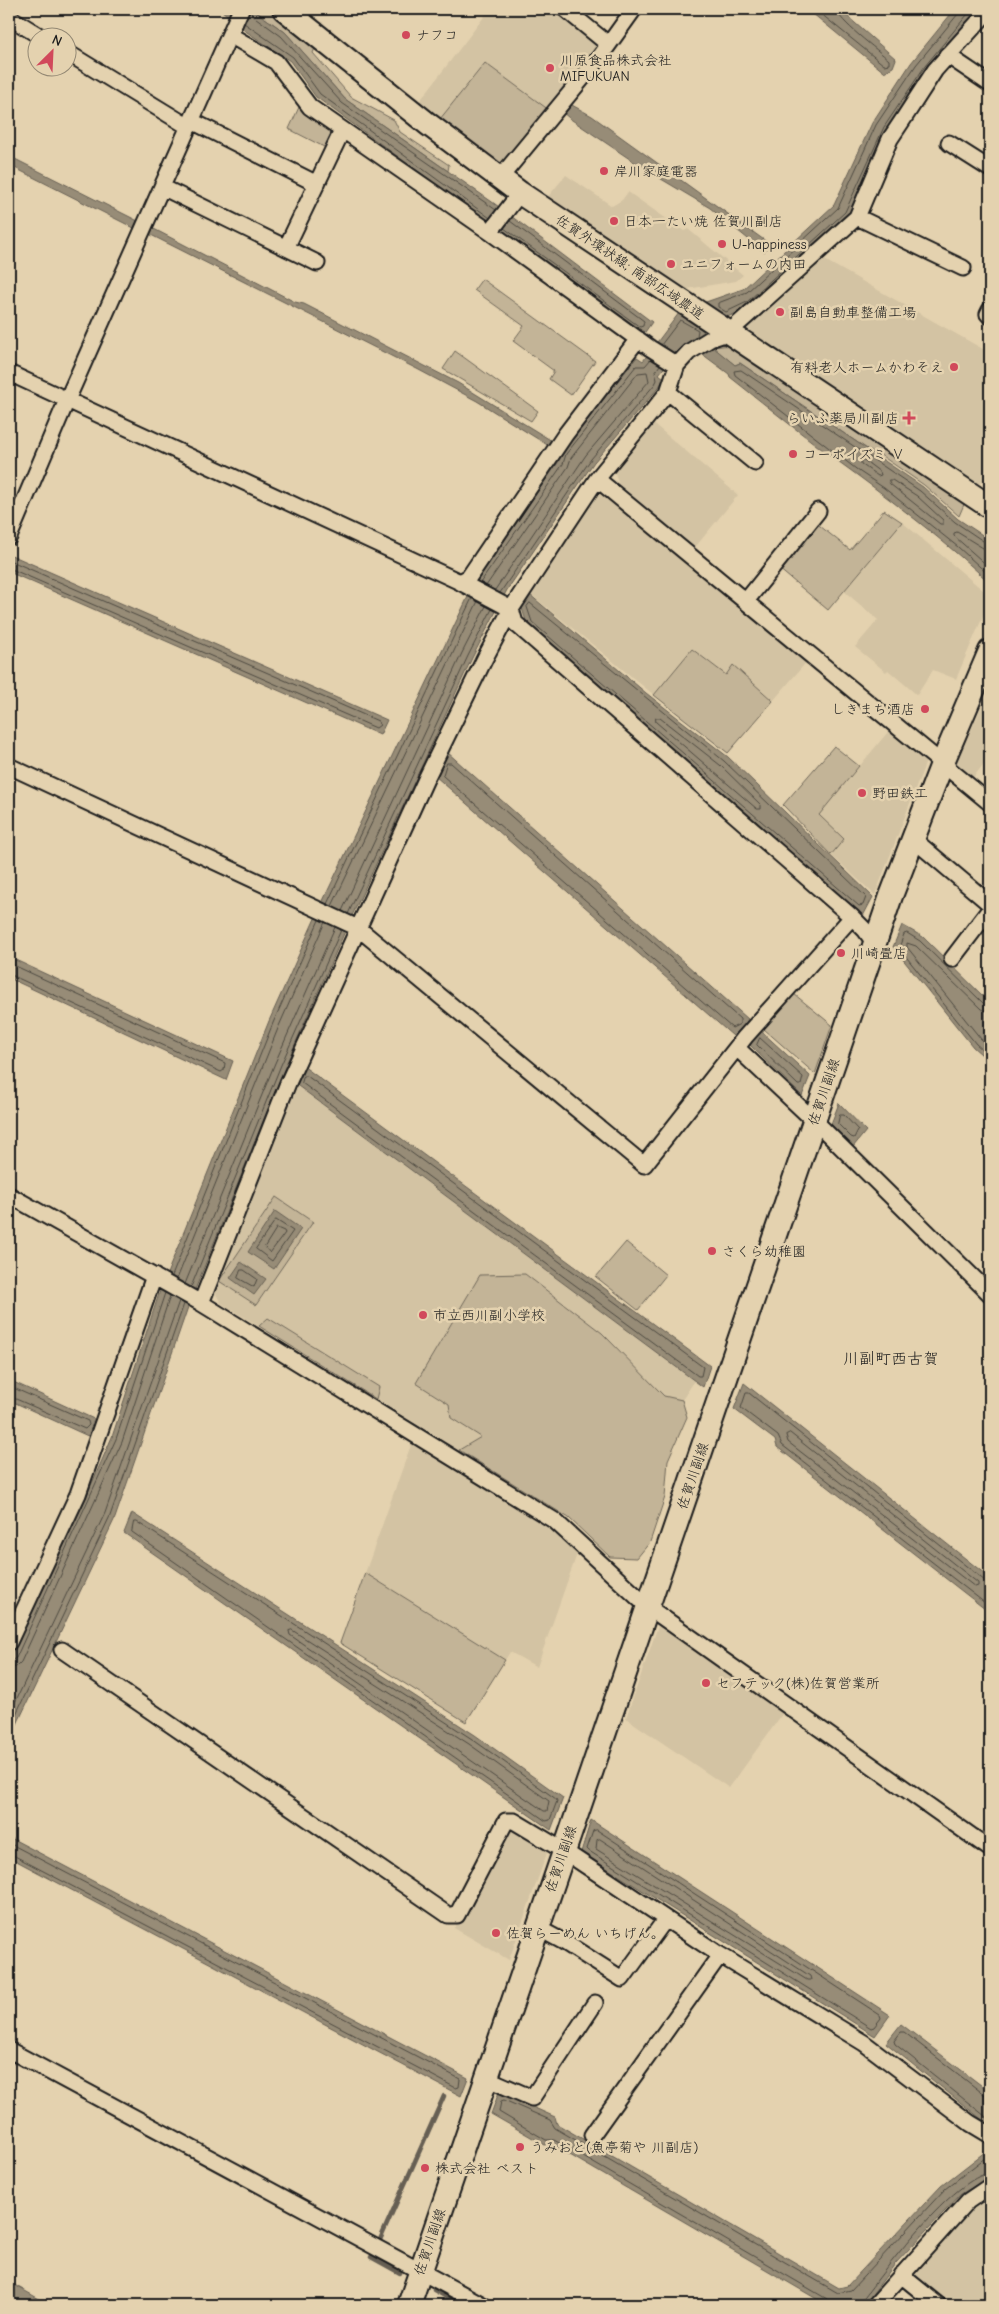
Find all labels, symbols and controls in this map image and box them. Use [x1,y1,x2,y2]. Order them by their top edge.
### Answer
place label: ナフコ [416,27,458,44]
north arrow [28,28,78,78]
marker: ナフコ [400,29,412,41]
text: N [49,31,65,50]
place label: 川原食品株式会社 MIFUKUAN [560,52,672,85]
marker: 川原食品株式会社 MIFUKUAN [544,62,556,74]
place label: 岸川家庭電器 [614,163,698,180]
marker: 岸川家庭電器 [598,165,610,177]
street label: 佐賀外環状線; 南部広域農道 [553,211,707,323]
place label: 日本一たい焼 佐賀川副店 [624,213,783,230]
marker: 日本一たい焼 佐賀川副店 [608,215,620,227]
place label: U-happiness [732,236,807,253]
marker: U-happiness [716,238,728,250]
place label: ユニフォームの内田 [681,256,806,273]
marker: ユニフォームの内田 [665,258,677,270]
place label: 副島自動車整備工場 [790,304,916,321]
marker: 副島自動車整備工場 [774,306,786,318]
place label: 有料老人ホームかわそえ [791,359,944,376]
marker: 有料老人ホームかわそえ [948,361,960,373]
place label: らいふ薬局川副店 [787,410,899,427]
marker: らいふ薬局川副店 [903,412,915,424]
place label: コーポイズミ Ⅴ [803,446,905,463]
marker: コーポイズミ Ⅴ [787,448,799,460]
place label: しきまち酒店 [831,701,915,718]
marker: しきまち酒店 [919,703,931,715]
place label: 野田鉄工 [872,785,928,802]
marker: 野田鉄工 [856,787,868,799]
place label: 川崎畳店 [851,945,907,962]
marker: 川崎畳店 [835,947,847,959]
street label: 佐賀川副線 [805,1056,843,1128]
place label: さくら幼稚園 [722,1243,806,1260]
marker: さくら幼稚園 [706,1245,718,1257]
place label: 市立西川副小学校 [433,1307,545,1324]
marker: 市立西川副小学校 [417,1309,429,1321]
district label: 川副町西古賀 [843,1350,939,1368]
street label: 佐賀川副線 [674,1440,712,1512]
place label: セフテック(株)佐賀営業所 [716,1675,880,1692]
marker: セフテック(株)佐賀営業所 [700,1677,712,1689]
street label: 佐賀川副線 [542,1823,580,1895]
place label: 佐賀らーめん いちげん。 [506,1925,664,1942]
marker: 佐賀らーめん いちげん。 [490,1927,502,1939]
place label: うみおと(魚亭菊や 川副店) [530,2139,698,2156]
marker: うみおと(魚亭菊や 川副店) [514,2141,526,2153]
place label: 株式会社 ベスト [435,2160,539,2177]
marker: 株式会社 ベスト [419,2162,431,2174]
street label: 佐賀川副線 [411,2206,449,2278]

